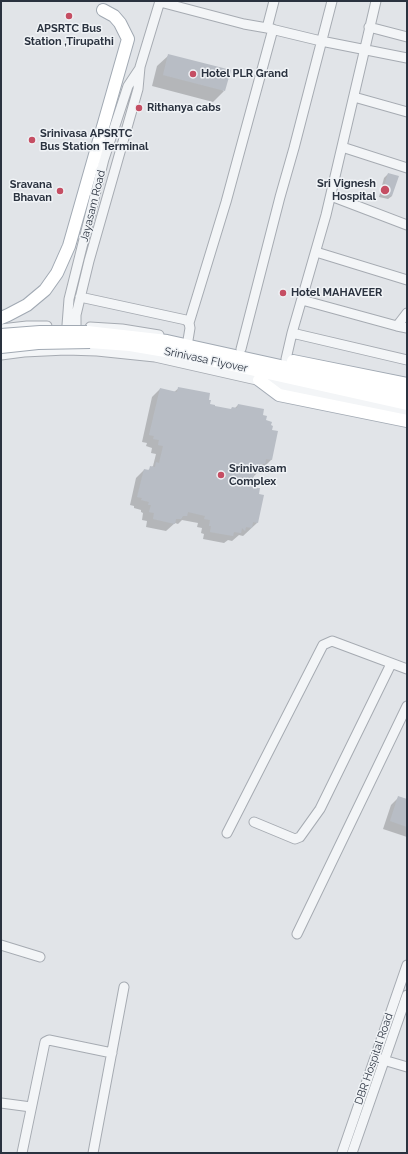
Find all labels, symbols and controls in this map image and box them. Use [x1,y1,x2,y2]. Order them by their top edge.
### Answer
marker: APSRTC Bus Station ,Tirupathi [64,11,74,21]
place label: APSRTC Bus Station ,Tirupathi [24,22,114,48]
place label: Hotel PLR Grand [201,67,288,81]
marker: Hotel PLR Grand [188,69,198,79]
place label: Rithanya cabs [147,101,221,115]
marker: Rithanya cabs [134,103,144,113]
place label: Srinivasa APSRTC Bus Station Terminal [40,127,148,153]
marker: Srinivasa APSRTC Bus Station Terminal [27,135,37,145]
street label: Jayasam Road [78,169,108,243]
place label: Sri Vignesh Hospital [317,177,376,203]
place label: Sravana Bhavan [10,178,52,204]
marker: Sri Vignesh Hospital [379,184,391,196]
marker: Sravana Bhavan [55,186,65,196]
place label: Hotel MAHAVEER [291,286,382,300]
marker: Hotel MAHAVEER [278,288,288,298]
street label: Srinivasa Flyover [163,345,249,375]
place label: Srinivasam Complex [229,462,286,488]
marker: Srinivasam Complex [216,470,226,480]
street label: DBR Hospital Road [352,1011,396,1107]

